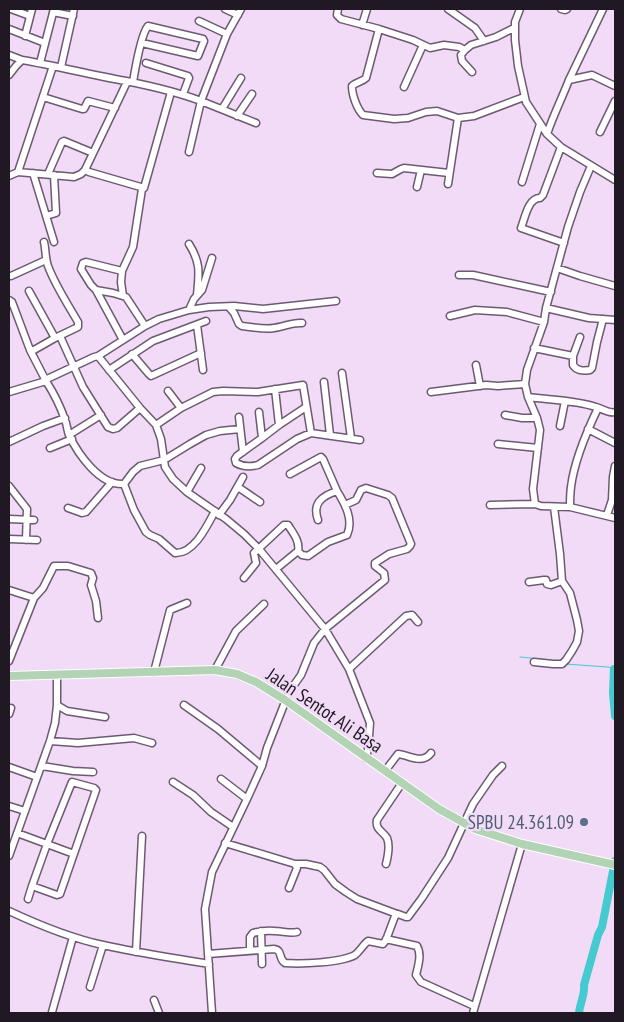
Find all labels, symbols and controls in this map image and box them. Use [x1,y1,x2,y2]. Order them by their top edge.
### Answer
street label: Jalan Sentot Ali Basa [261,662,388,758]
place label: SPBU 24.361.09 [468,810,574,834]
marker: SPBU 24.361.09 [578,816,590,828]

